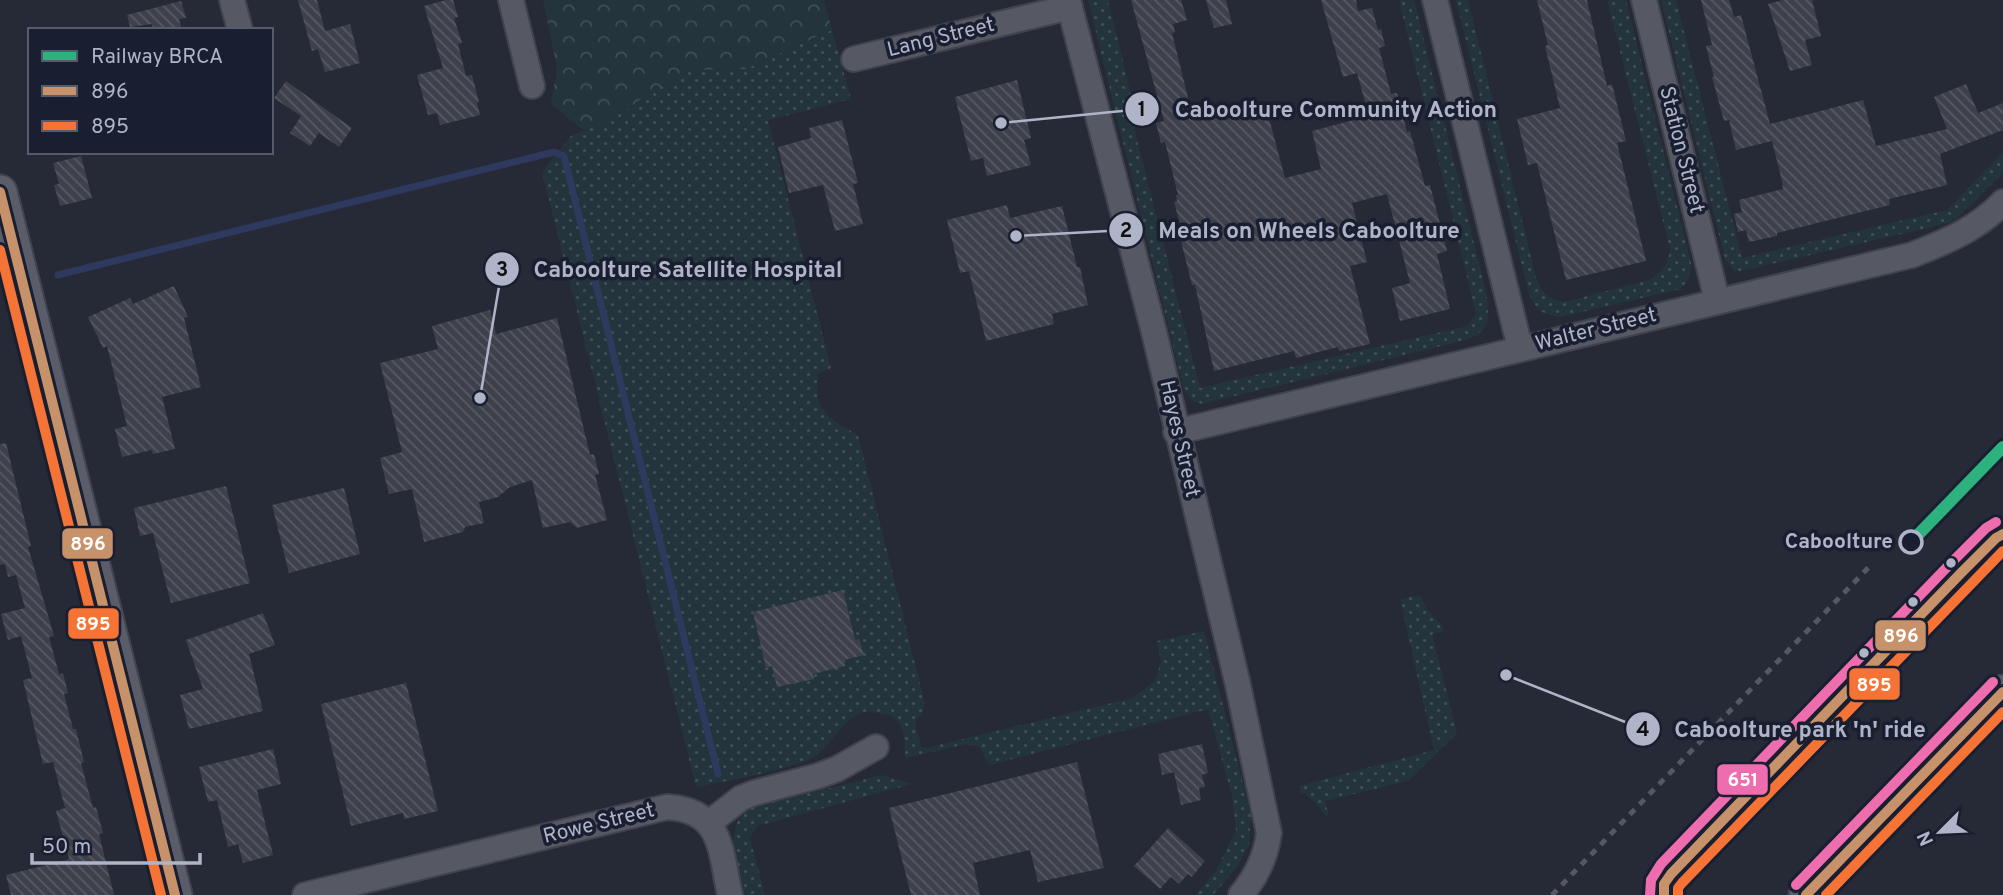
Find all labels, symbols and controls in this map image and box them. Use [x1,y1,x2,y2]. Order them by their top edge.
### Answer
street label: Lang Street [884,12,998,64]
legend [28,28,273,154]
text: Railway BRCA [91,44,223,71]
text: 896 [91,79,129,106]
street label: Station Street [1652,84,1710,216]
callout: Caboolture Community Action [1125,87,1511,131]
text: 1 [1138,97,1146,124]
text: Caboolture Community Action [1175,97,1497,126]
text: 895 [91,114,129,141]
callout: Meals on Wheels Caboolture [1109,208,1474,252]
text: 2 [1120,218,1132,245]
text: Meals on Wheels Caboolture [1158,218,1460,247]
callout: Caboolture Satellite Hospital [484,247,856,291]
text: 3 [496,257,508,284]
text: Caboolture Satellite Hospital [534,257,842,286]
street label: Walter Street [1533,302,1659,358]
street label: Hayes Street [1152,378,1206,500]
line badge: 896 [61,527,114,560]
place label: Caboolture [1785,529,1893,556]
marker: Caboolture [1899,530,1923,554]
text: 896 [70,533,106,557]
unlabelled marker [1944,556,1958,570]
unlabelled marker [1906,595,1920,609]
line badge: 895 [67,607,120,640]
text: 895 [75,613,111,637]
line badge: 896 [1874,619,1927,652]
text: 896 [1883,625,1919,649]
unlabelled marker [1857,646,1871,660]
line badge: 895 [1848,667,1901,701]
text: 895 [1856,674,1892,698]
callout: Caboolture park 'n' ride [1626,707,1940,751]
text: 4 [1636,717,1650,744]
text: Caboolture park 'n' ride [1674,717,1926,746]
line badge: 651 [1716,763,1769,796]
text: 651 [1728,769,1758,793]
street label: Rowe Street [541,797,657,851]
north arrow [1905,797,1975,867]
scale bar [32,822,200,866]
text: N [1913,827,1940,849]
text: 50 m [42,834,91,861]

